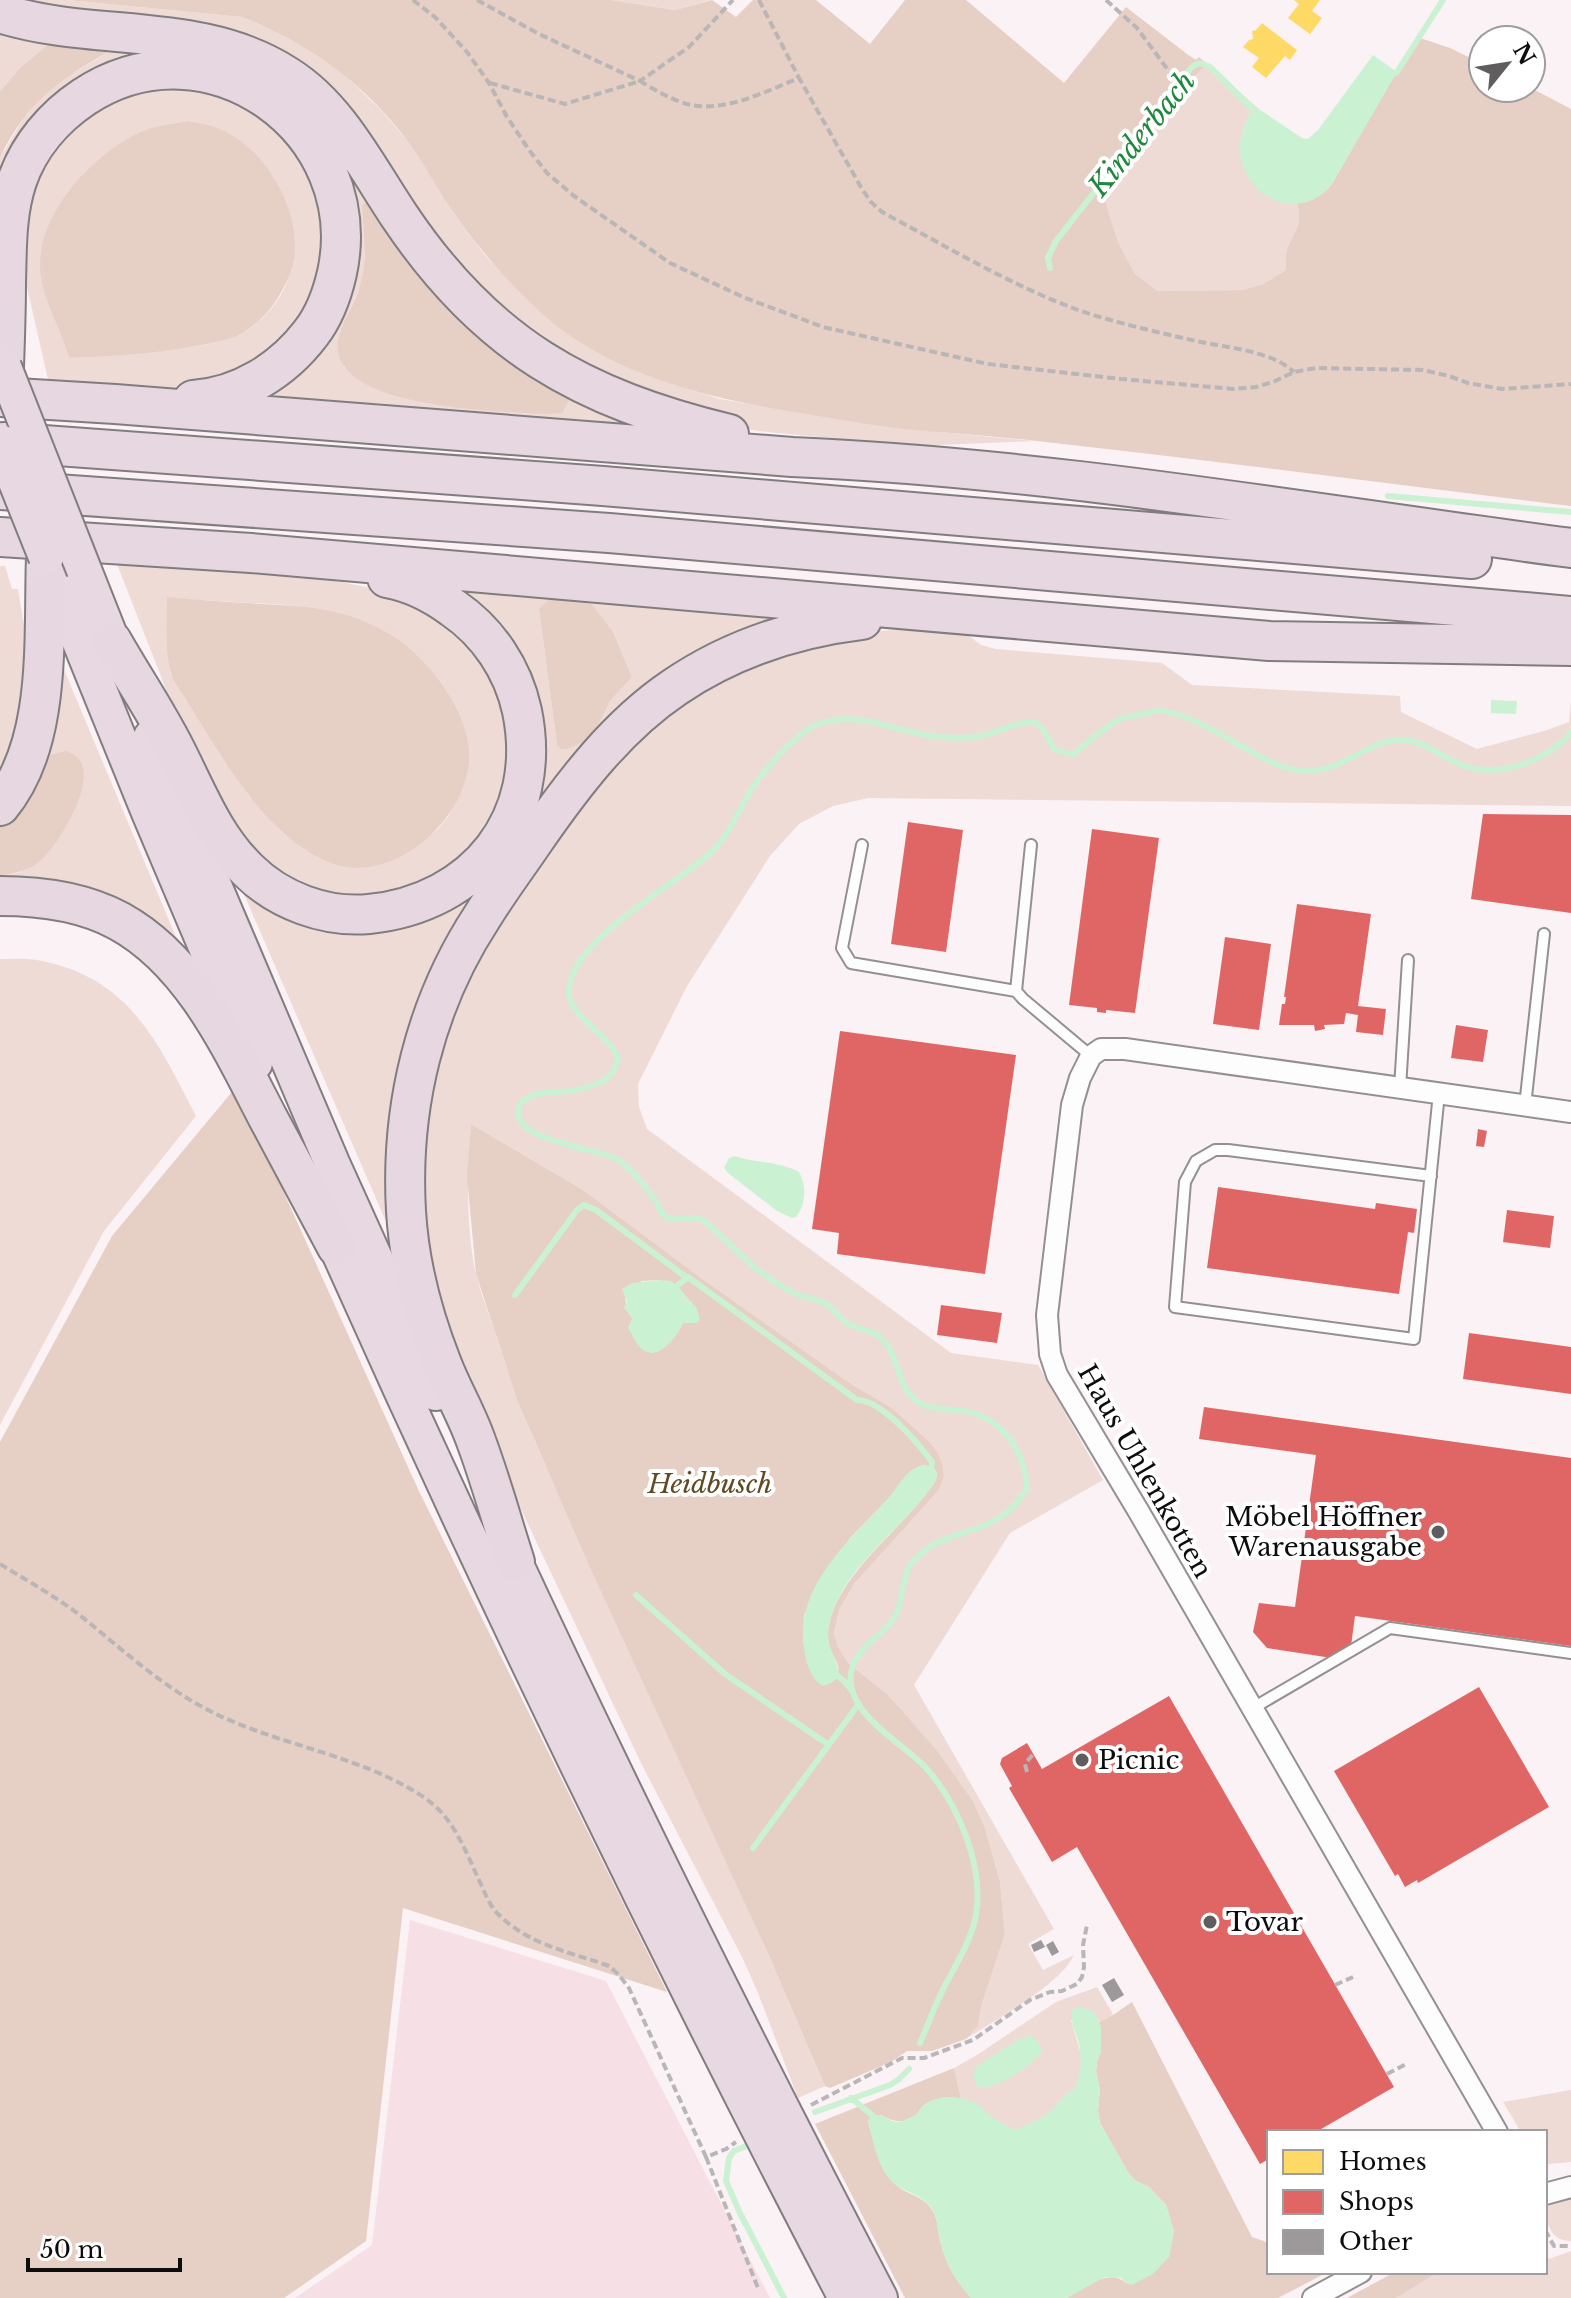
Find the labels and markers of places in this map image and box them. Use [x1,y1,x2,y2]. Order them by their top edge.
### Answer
place label: Möbel Höffner Warenausgabe [1225,1501,1423,1563]
marker: Möbel Höffner Warenausgabe [1429,1523,1447,1541]
place label: Picnic [1098,1744,1179,1776]
marker: Picnic [1073,1751,1091,1769]
place label: Tovar [1226,1906,1303,1938]
marker: Tovar [1201,1913,1219,1931]

